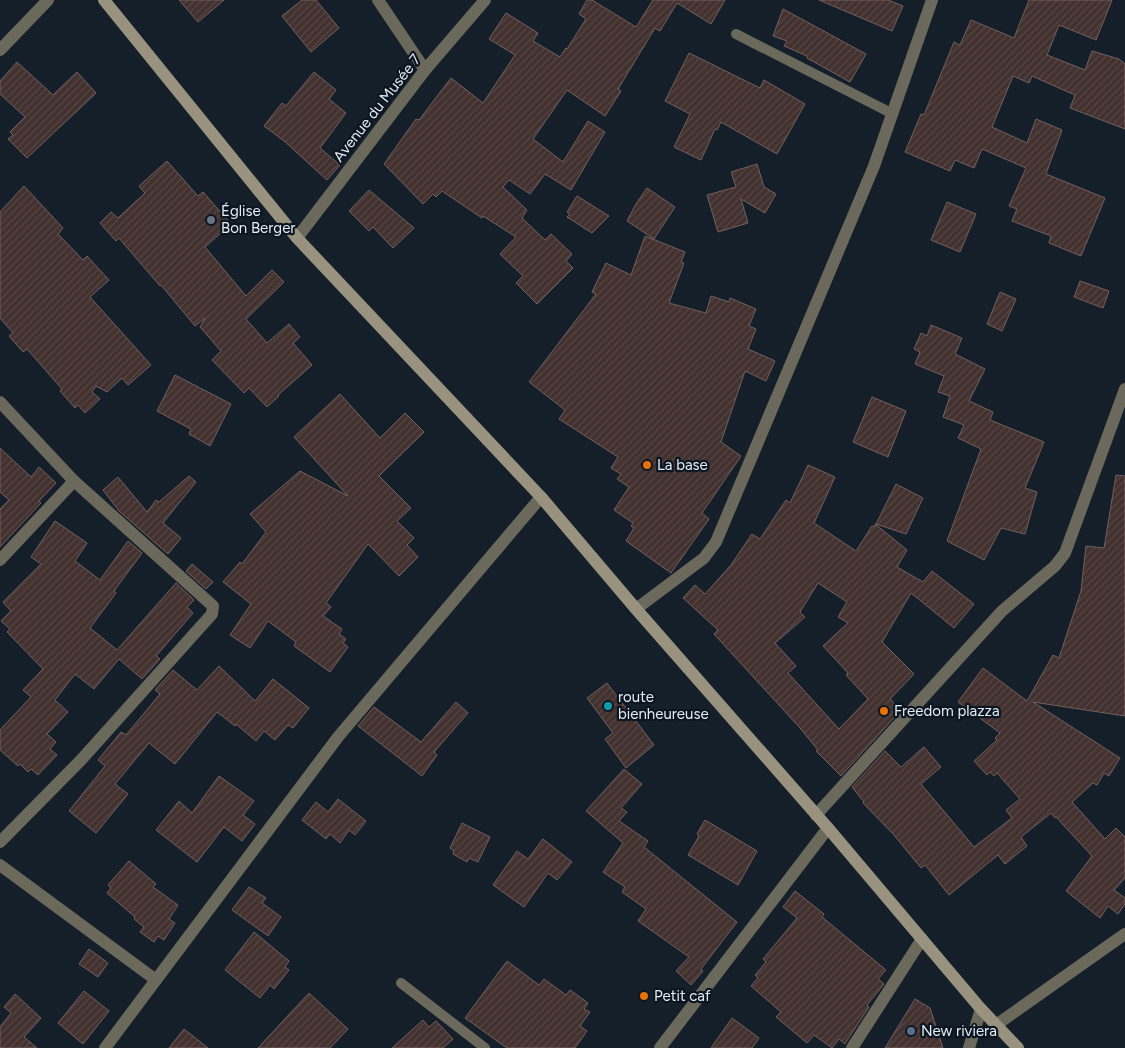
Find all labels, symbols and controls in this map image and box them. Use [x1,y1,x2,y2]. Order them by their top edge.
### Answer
street label: Avenue du Musée 7 [329,51,425,165]
place label: Église Bon Berger [221,202,295,237]
marker: Église Bon Berger [205,214,217,226]
place label: La base [657,456,708,474]
marker: La base [641,459,653,471]
place label: route bienheureuse [618,688,709,723]
marker: route bienheureuse [602,700,614,712]
place label: Freedom plazza [894,702,1000,720]
marker: Freedom plazza [878,705,890,717]
place label: Petit caf [654,987,711,1005]
marker: Petit caf [638,990,650,1002]
place label: New riviera [921,1022,997,1040]
marker: New riviera [905,1025,917,1037]

